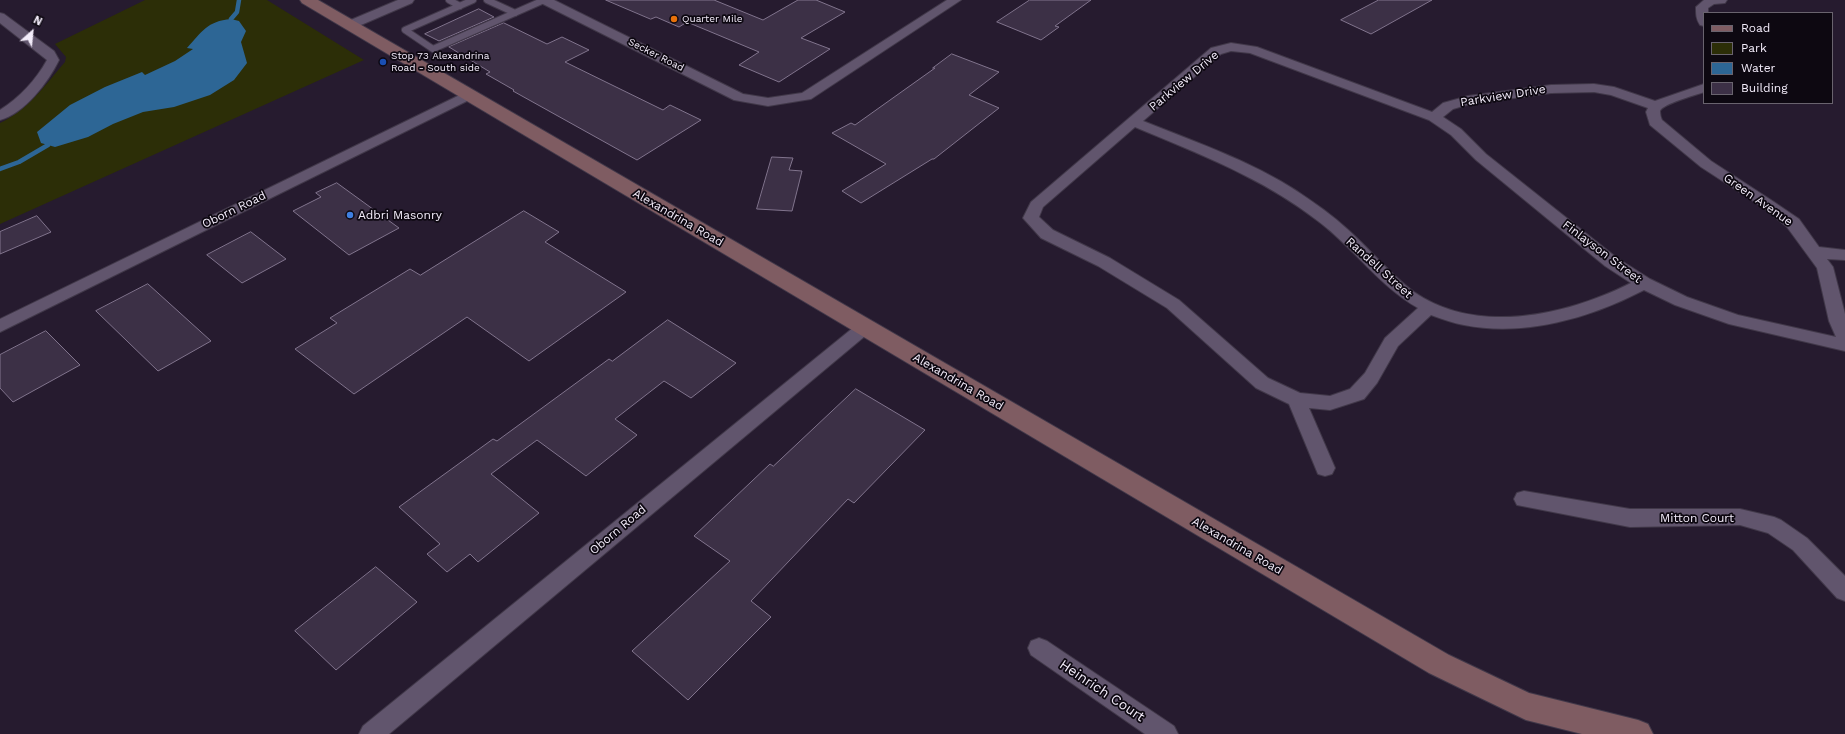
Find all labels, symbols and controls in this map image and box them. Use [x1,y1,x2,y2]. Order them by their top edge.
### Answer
north arrow [12,12,52,52]
legend [1703,12,1833,104]
text: N [31,13,44,29]
place label: Quarter Mile [682,13,743,25]
marker: Quarter Mile [669,14,679,24]
text: Road [1741,21,1770,35]
street label: Secker Road [626,36,686,74]
text: Park [1741,41,1767,55]
street label: Parkview Drive [1146,48,1222,114]
place label: Stop 73 Alexandrina Road - South side [391,50,489,74]
marker: Stop 73 Alexandrina Road - South side [378,57,388,67]
text: Water [1741,61,1775,75]
text: Building [1741,81,1788,95]
street label: Parkview Drive [1459,82,1547,110]
street label: Green Avenue [1721,171,1795,229]
street label: Alexandrina Road [630,186,726,250]
street label: Oborn Road [200,188,268,232]
place label: Adbri Masonry [358,208,442,222]
marker: Adbri Masonry [345,210,355,220]
street label: Finlayson Street [1560,218,1644,286]
street label: Randell Street [1343,234,1415,302]
street label: Alexandrina Road [910,350,1006,414]
street label: Oborn Road [587,502,649,558]
street label: Mitton Court [1660,511,1734,525]
street label: Alexandrina Road [1189,514,1285,578]
street label: Heinrich Court [1056,656,1148,726]

